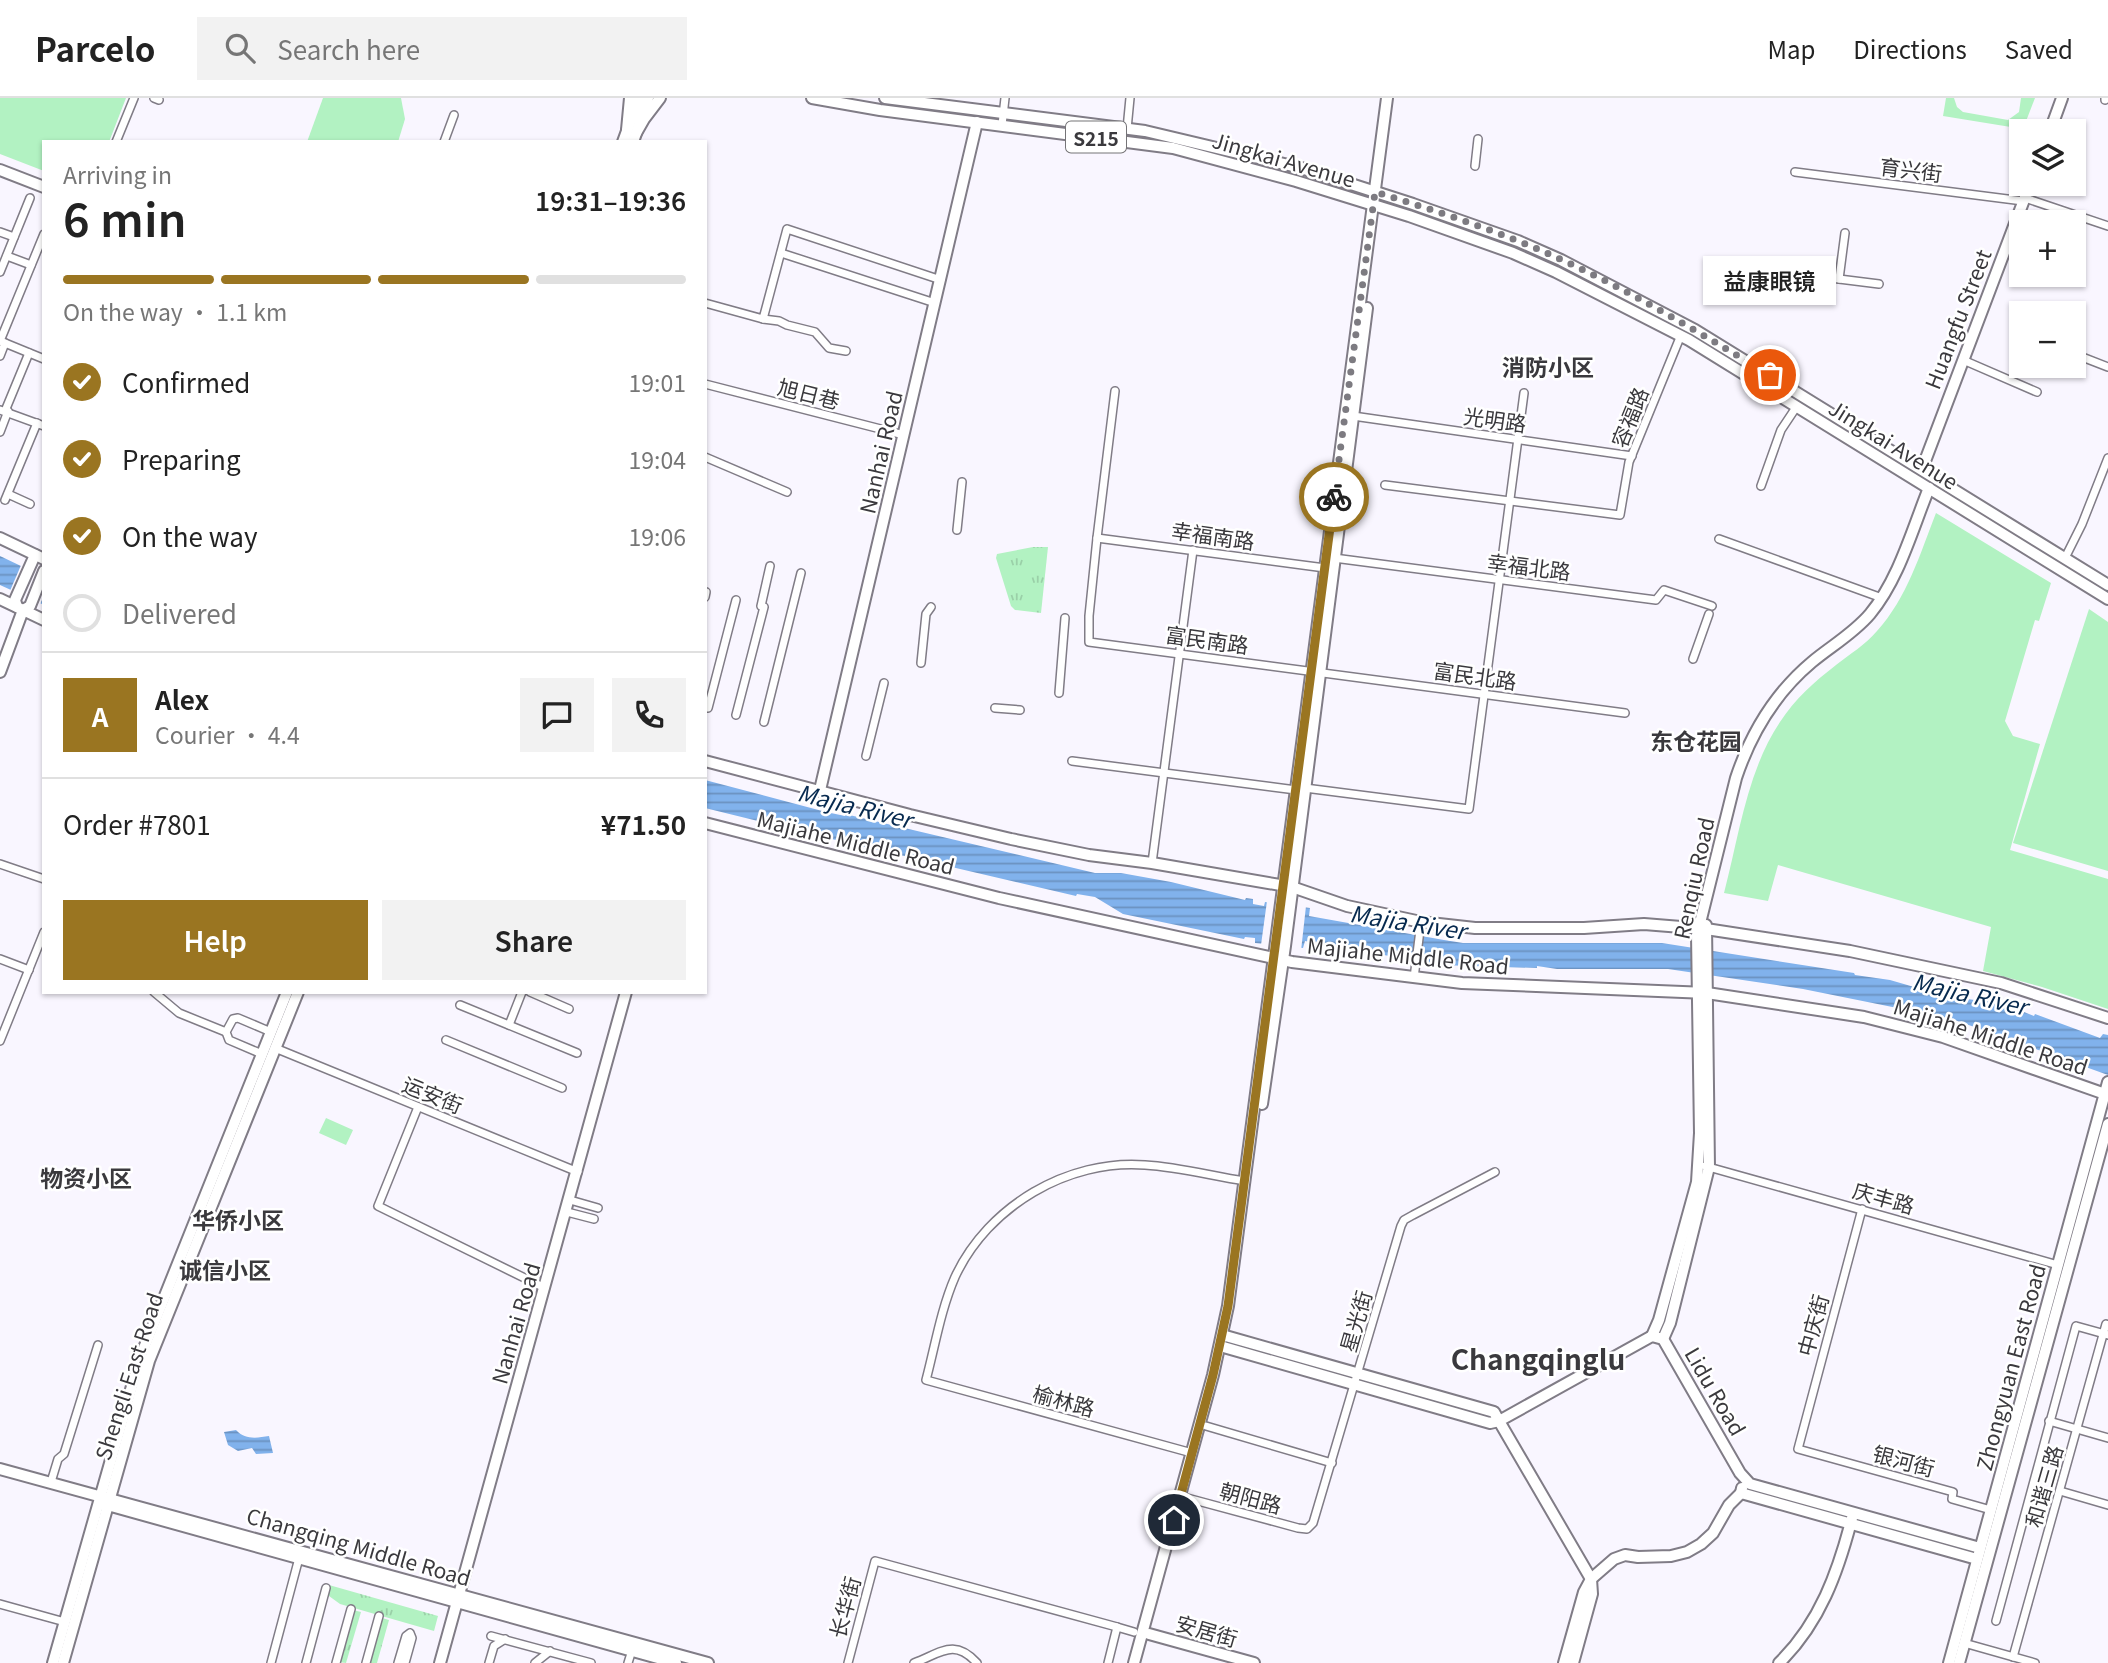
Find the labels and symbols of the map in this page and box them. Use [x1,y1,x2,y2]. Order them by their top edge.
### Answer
road number: S215 [1066,121,1126,152]
street label: Jingkai Avenue [1209,124,1359,194]
street label: 育兴街 [1878,150,1944,188]
street label: Huangfu Street [1917,245,1997,393]
callout: 益康眼镜 [1704,256,1837,305]
pin [1740,345,1800,405]
district label: 消防小区 [1502,349,1594,383]
street label: 旭日巷 [775,371,843,415]
street label: 容福路 [1603,382,1655,452]
street label: Nanhai Road [851,388,909,516]
street label: Jingkai Avenue [1824,392,1964,496]
street label: 光明路 [1462,400,1528,438]
courier [1299,462,1369,532]
street label: 幸福南路 [1169,514,1257,556]
street label: 幸福北路 [1485,546,1573,586]
street label: 富民南路 [1163,618,1251,660]
street label: 富民北路 [1431,654,1519,696]
district label: 东仓花园 [1650,723,1742,757]
water label: Majia River [794,774,920,837]
street label: Majiahe Middle Road [754,803,958,881]
street label: Renqiu Road [1665,814,1721,942]
water label: Majia River [1348,895,1472,948]
street label: Majiahe Middle Road [1306,929,1510,981]
water label: Majia River [1909,963,2035,1024]
street label: Majiahe Middle Road [1890,990,2092,1082]
street label: 运安街 [398,1068,468,1120]
district label: 物资小区 [40,1160,132,1194]
street label: 庆丰路 [1850,1174,1918,1220]
district label: 华侨小区 [192,1202,284,1236]
district label: 诚信小区 [179,1252,271,1286]
street label: Nanhai Road [483,1259,547,1387]
street label: Zhongyuan East Road [1968,1261,2052,1473]
street label: 星光街 [1332,1287,1378,1355]
street label: Shengli East Road [87,1288,169,1464]
street label: 中庆街 [1789,1291,1835,1359]
district label: Changqinglu [1451,1338,1625,1378]
street label: Lidu Road [1679,1341,1753,1441]
street label: 榆林路 [1030,1377,1098,1423]
street label: 银河街 [1870,1437,1938,1483]
street label: 和谐三路 [2017,1441,2069,1531]
street label: 朝阳路 [1217,1474,1285,1520]
pin [1144,1490,1204,1550]
street label: Changqing Middle Road [243,1500,475,1592]
street label: 长华街 [821,1573,867,1641]
street label: 安居街 [1173,1607,1241,1653]

